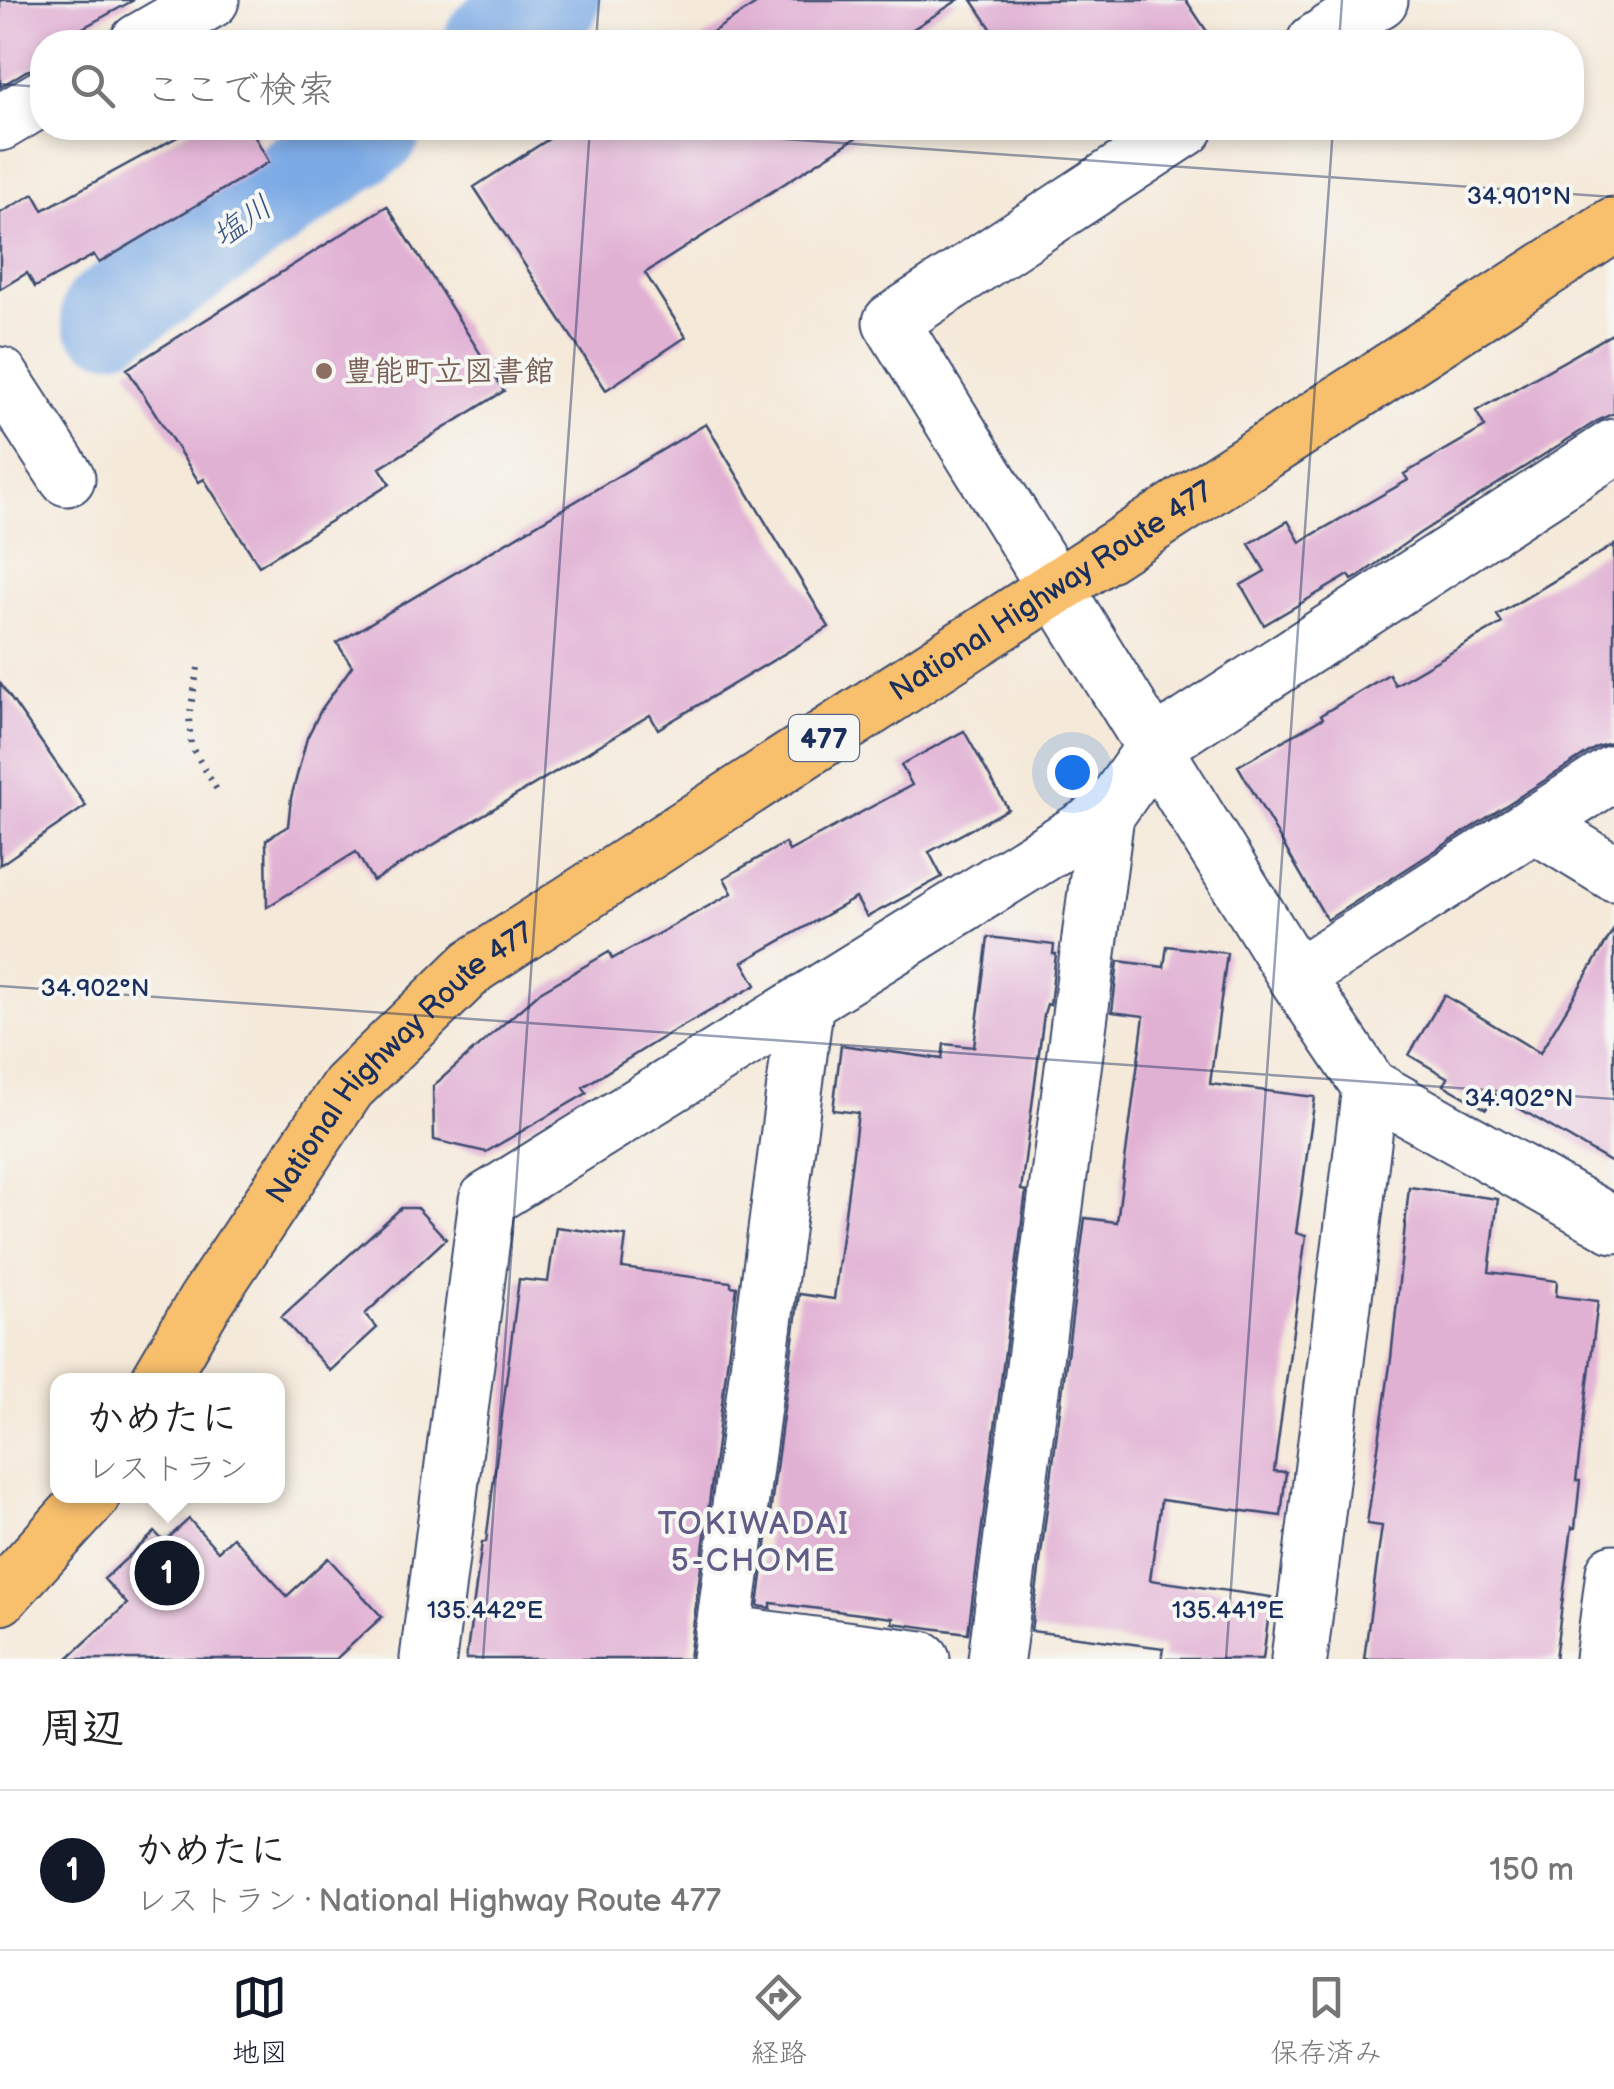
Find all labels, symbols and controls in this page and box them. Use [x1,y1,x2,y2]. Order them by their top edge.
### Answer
search box [30,30,1584,140]
icon: search [65,58,120,113]
text: ここで検索 [145,68,335,113]
text: 34.901°N [1467,181,1571,212]
water label: 塩川 [205,188,280,257]
place label: 豊能町立図書館 [344,354,554,390]
marker: 豊能町立図書館 [313,360,335,382]
street label: National Highway Route 477 [883,473,1220,709]
road number: 477 [789,715,859,761]
your location [1047,747,1098,798]
street label: National Highway Route 477 [259,915,541,1210]
text: 34.902°N [41,973,149,1004]
text: 34.902°N [1465,1083,1573,1114]
popup [50,1373,285,1503]
text: かめたに [86,1397,238,1442]
text: レストラン [86,1450,249,1489]
district label: TOKIWADAI 5-CHOME [658,1505,850,1581]
pin: 1 [134,1536,200,1610]
text: 135.442°E [427,1595,543,1626]
text: 135.441°E [1172,1595,1284,1626]
text: 周辺 [40,1704,124,1755]
text: かめたに [135,1829,287,1874]
text: 1 [66,1851,79,1890]
text: 150 m [1489,1851,1574,1890]
text: レストラン · National Highway Route 477 [135,1882,721,1921]
tab: 地図 [232,1970,288,2070]
tab: 経路 [751,1970,807,2070]
tab: 保存済み [1270,1970,1382,2070]

